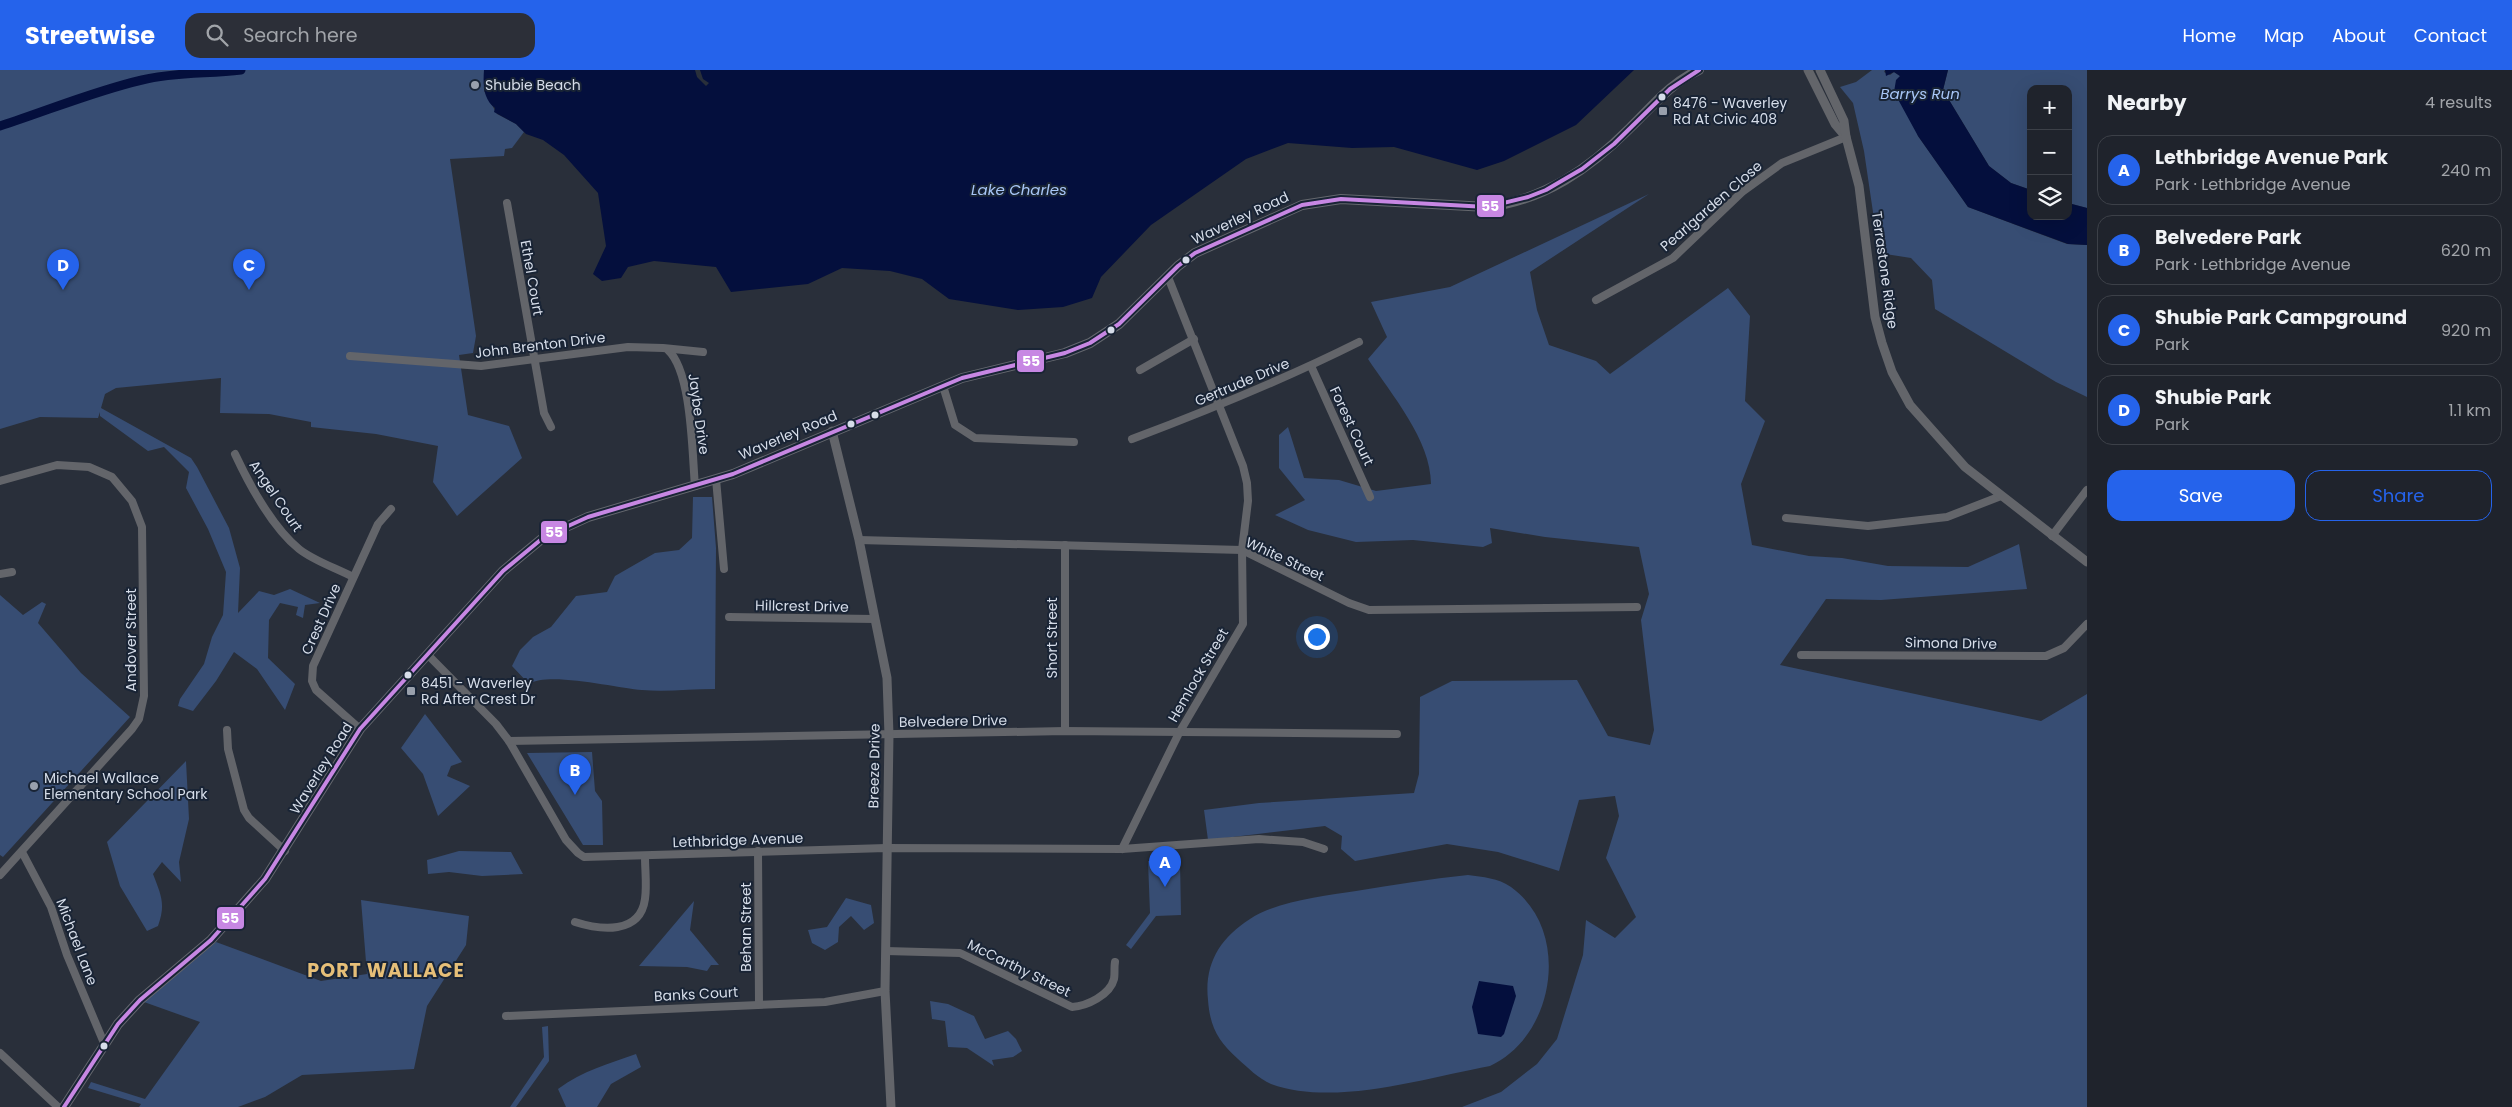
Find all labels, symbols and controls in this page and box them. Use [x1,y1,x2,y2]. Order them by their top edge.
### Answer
search box [185,13,535,58]
text: Streetwise [25,19,155,52]
icon: search [203,21,231,49]
text: Search here [243,22,358,49]
text: Home [2182,23,2236,48]
text: Map [2264,23,2304,48]
text: About [2332,23,2386,48]
text: Contact [2414,23,2487,48]
place label: Shubie Beach [485,75,581,95]
marker: Shubie Beach [469,79,481,91]
water label: Barrys Run [1880,83,1960,104]
map controls [2027,85,2072,220]
button: + [2027,85,2072,130]
text: Nearby [2107,88,2187,117]
text: 4 results [2425,91,2492,114]
unlabelled marker [1657,92,1667,102]
place label: 8476 - Waverley Rd At Civic 408 [1673,93,1787,129]
marker: 8476 - Waverley Rd At Civic 408 [1657,105,1669,117]
button: − [2027,130,2072,175]
text: Lethbridge Avenue Park [2155,144,2388,171]
street label: Pearlgarden Close [1656,156,1767,256]
text: A [2118,159,2130,182]
text: 240 m [2441,159,2491,182]
text: Park · Lethbridge Avenue [2155,173,2351,196]
button: layers [2027,175,2072,220]
water label: Lake Charles [971,179,1067,200]
street label: Waverley Road [1188,187,1292,249]
line badge: 55 [1476,194,1505,218]
text: 55 [1481,196,1499,216]
street label: Terrastone Ridge [1867,210,1903,330]
text: Belvedere Park [2155,224,2302,251]
street label: Ethel Court [516,239,548,317]
text: B [2119,239,2129,262]
text: 620 m [2441,239,2491,262]
pin: D [47,249,79,290]
pin: C [233,249,265,290]
text: Park · Lethbridge Avenue [2155,253,2351,276]
unlabelled marker [1181,255,1191,265]
text: Shubie Park Campground [2155,304,2407,331]
text: C [2118,319,2130,342]
text: 920 m [2441,319,2491,342]
unlabelled marker [1106,325,1116,335]
street label: John Brenton Drive [474,327,607,363]
text: Park [2155,333,2189,356]
line badge: 55 [1016,349,1045,373]
text: 55 [1022,351,1040,371]
street label: Gertrude Drive [1192,353,1293,411]
street label: Jaybe Drive [683,372,715,456]
street label: Forest Court [1325,383,1379,469]
text: Shubie Park [2155,384,2271,411]
text: D [2118,399,2130,422]
text: 1.1 km [2448,399,2491,422]
street label: Waverley Road [736,405,840,465]
unlabelled marker [870,410,880,420]
text: Park [2155,413,2189,436]
unlabelled marker [846,419,856,429]
street label: Angel Court [245,456,307,536]
button: Save [2107,470,2295,521]
button: Share [2305,470,2492,521]
line badge: 55 [540,520,568,544]
text: 55 [545,522,563,542]
street label: White Street [1242,532,1328,586]
street label: Crest Drive [296,580,346,658]
street label: Andover Street [121,588,141,692]
street label: Hillcrest Drive [755,595,849,617]
street label: Short Street [1042,597,1062,679]
street label: Hemlock Street [1163,624,1233,726]
your location [1304,624,1330,650]
street label: Simona Drive [1905,632,1998,654]
unlabelled marker [403,670,413,680]
place label: 8451 - Waverley Rd After Crest Dr [421,673,535,709]
marker: 8451 - Waverley Rd After Crest Dr [405,685,417,697]
street label: Belvedere Drive [899,710,1008,732]
street label: Waverley Road [285,718,357,818]
street label: Breeze Drive [863,723,885,809]
pin: B [559,754,591,795]
place label: Michael Wallace Elementary School Park [44,768,208,804]
marker: Michael Wallace Elementary School Park [28,780,40,792]
street label: Lethbridge Avenue [672,828,804,852]
pin: A [1149,846,1181,887]
street label: Behan Street [736,882,756,972]
street label: Michael Lane [51,896,103,989]
line badge: 55 [216,906,245,930]
text: 55 [221,908,239,928]
street label: McCarthy Street [964,934,1074,1002]
district label: PORT WALLACE [307,957,465,984]
street label: Banks Court [653,982,739,1006]
unlabelled marker [99,1041,109,1051]

